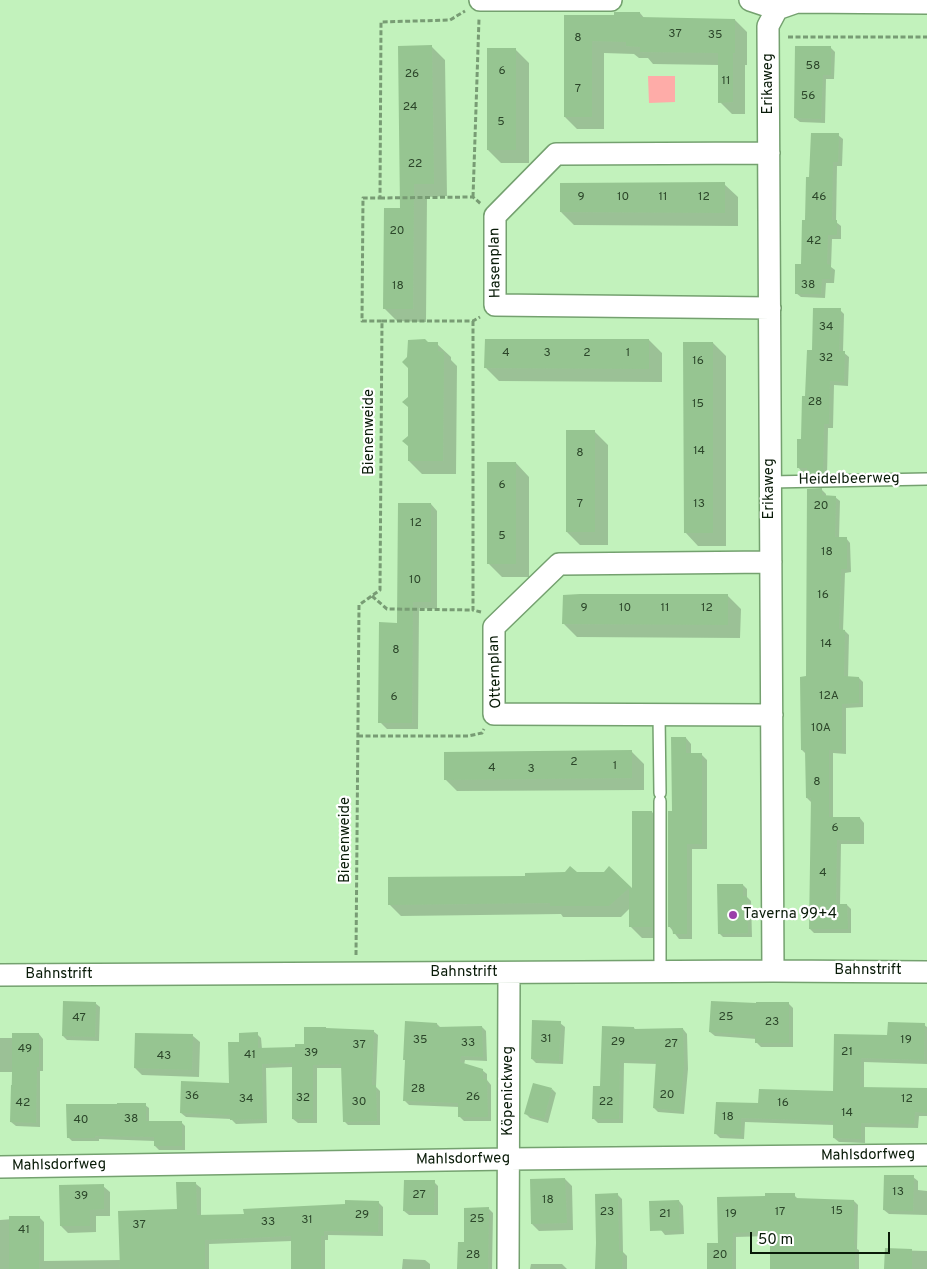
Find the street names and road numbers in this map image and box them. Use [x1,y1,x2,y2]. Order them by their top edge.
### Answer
street label: Erikaweg [760,53,778,115]
street label: Hasenplan [486,228,506,298]
street label: Bienenweide [361,389,379,475]
street label: Erikaweg [761,458,779,520]
street label: Heidelbeerweg [798,470,900,490]
street label: Otternplan [486,635,506,709]
street label: Bienenweide [337,797,355,883]
street label: Bahnstrift [834,962,902,980]
street label: Bahnstrift [430,964,498,982]
street label: Bahnstrift [25,966,93,984]
street label: Köpenickweg [500,1046,518,1136]
street label: Mahlsdorfweg [821,1146,915,1166]
street label: Mahlsdorfweg [416,1150,510,1170]
street label: Mahlsdorfweg [12,1156,106,1176]

